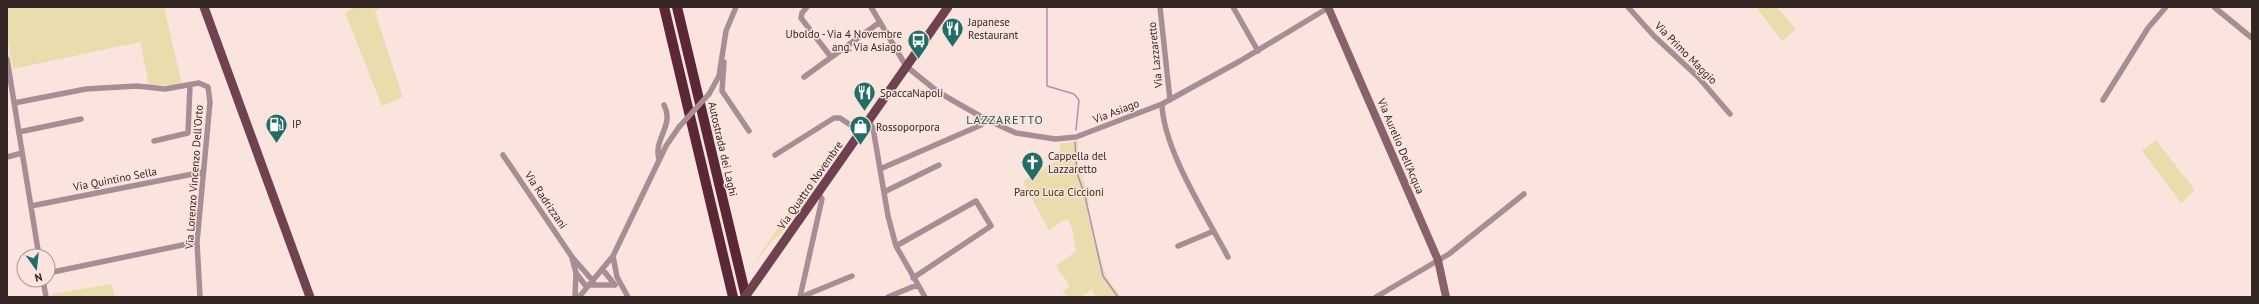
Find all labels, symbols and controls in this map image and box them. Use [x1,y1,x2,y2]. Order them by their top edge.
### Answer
restaurant icon: Japanese Restaurant [940,15,966,48]
place label: Japanese Restaurant [967,15,1019,42]
street label: Via Primo Maggio [1651,18,1720,87]
street label: Via Lazzaretto [1145,21,1166,90]
place label: Uboldo - Via 4 Novembre ang. Via Asiago [786,27,902,54]
bus stop icon: Uboldo - Via 4 Novembre ang. Via Asiago [905,27,931,60]
restaurant icon: SpaccaNapoli [851,80,877,113]
place label: SpaccaNapoli [880,86,943,100]
street label: Via Aurelio Dell'Acqua [1374,95,1427,196]
street label: Via Asiago [1090,96,1141,127]
street label: Autostrada dei Laghi [705,100,741,198]
street label: Via Lorenzo Vincenzo Dell'Orto [182,104,206,251]
fuel station icon: IP [264,111,290,144]
district label: LAZZARETTO [966,112,1044,127]
shop icon: Rossoporpora [848,114,874,147]
place label: IP [292,117,301,131]
place label: Rossoporpora [876,120,940,134]
street label: Via Quattro Novembre [774,138,846,233]
church icon: Cappella del Lazzaretto [1019,149,1045,182]
place label: Cappella del Lazzaretto [1048,149,1107,176]
street label: Via Quintino Sella [71,164,158,194]
street label: Via Radrizzani [521,168,570,231]
park label: Parco Luca Ciccioni [1014,185,1104,199]
north arrow [16,248,56,288]
text: N [33,270,44,285]

